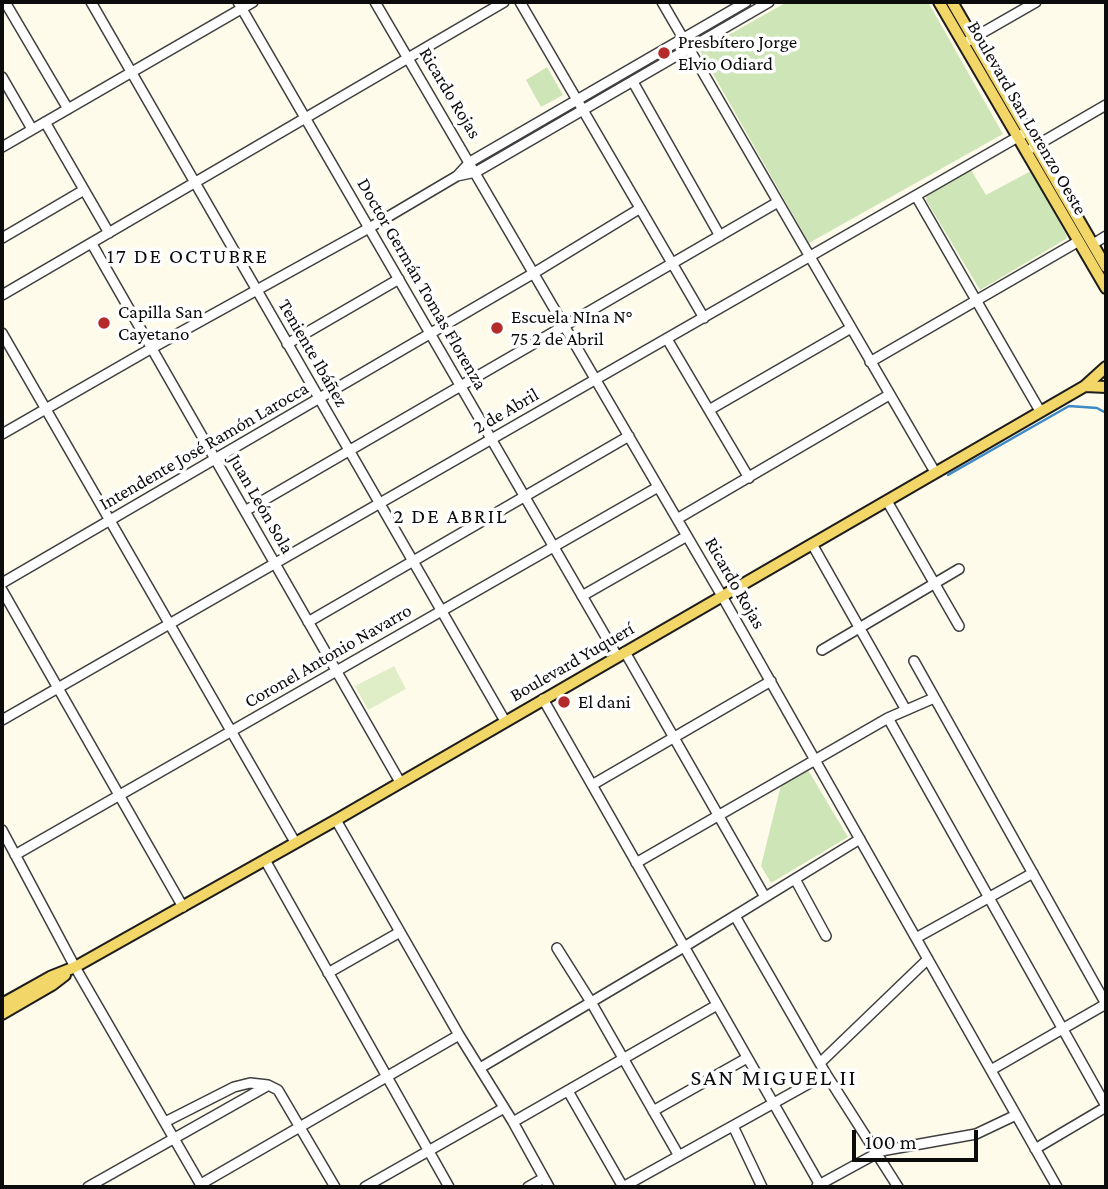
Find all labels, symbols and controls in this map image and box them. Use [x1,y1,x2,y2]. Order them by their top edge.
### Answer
street label: Boulevard San Lorenzo Oeste [962,17,1092,219]
place label: Presbítero Jorge Elvio Odiard [678,31,797,75]
street label: Ricardo Rojas [414,43,486,143]
marker: Presbítero Jorge Elvio Odiard [656,45,672,61]
street label: Doctor Germán Tomas Florenza [352,174,492,394]
district label: 17 DE OCTUBRE [109,244,267,270]
street label: Teniente Ibáñez [273,295,353,411]
place label: Capilla San Cayetano [118,301,203,345]
place label: Escuela NIna N° 75 2 de Abril [511,306,632,350]
marker: Capilla San Cayetano [96,315,112,331]
marker: Escuela NIna N° 75 2 de Abril [489,320,505,336]
street label: Intendente José Ramón Larocca [95,377,313,515]
street label: 2 de Abril [469,383,543,439]
street label: Juan León Sola [223,450,299,558]
district label: 2 DE ABRIL [395,504,507,530]
street label: Ricardo Rojas [700,533,770,633]
street label: Coronel Antonio Navarro [240,599,416,713]
street label: Boulevard Yuquerí [506,617,638,707]
place label: El dani [578,691,631,713]
marker: El dani [556,694,572,710]
district label: SAN MIGUEL II [692,1064,856,1092]
scale bar [856,1116,982,1160]
text: 100 m [865,1130,917,1154]

